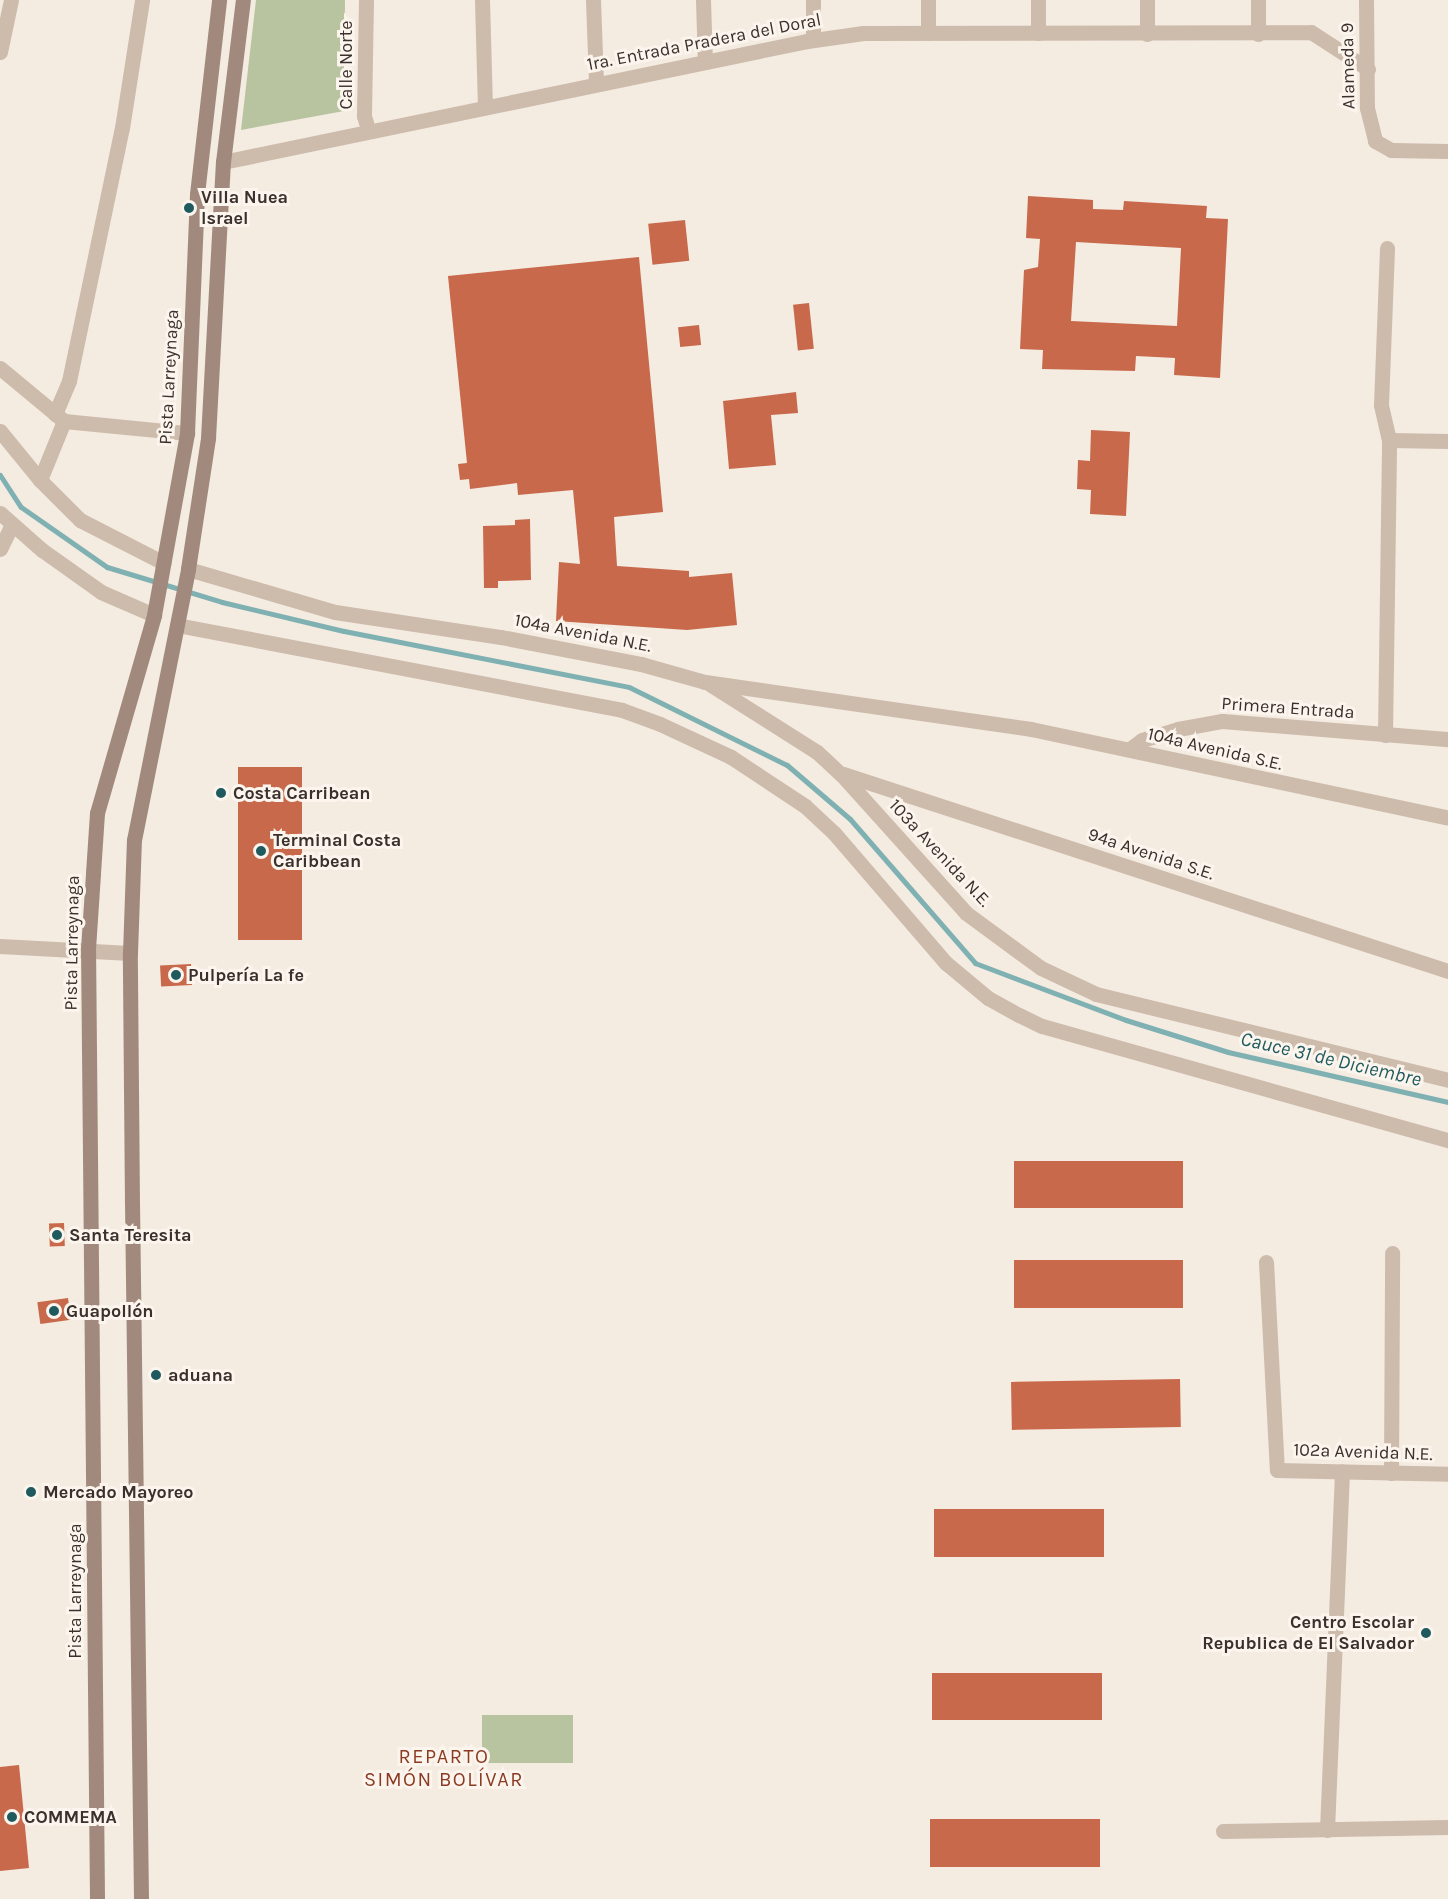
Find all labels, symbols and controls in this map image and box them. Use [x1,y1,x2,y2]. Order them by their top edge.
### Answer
street label: 1ra. Entrada Pradera del Doral [585,9,823,75]
street label: Calle Norte [335,20,357,110]
street label: Alameda 9 [1336,22,1360,110]
place label: Villa Nuea Israel [201,187,288,230]
marker: Villa Nuea Israel [182,201,196,215]
street label: Pista Larreynaga [155,309,183,445]
street label: 104a Avenida N.E. [513,609,653,657]
street label: Primera Entrada [1221,693,1355,723]
street label: 104a Avenida S.E. [1146,723,1284,775]
place label: Costa Carribean [233,782,371,804]
marker: Costa Carribean [214,786,228,800]
street label: 103a Avenida N.E. [884,795,996,911]
street label: 94a Avenida S.E. [1085,823,1217,885]
place label: Terminal Costa Caribbean [273,830,401,872]
marker: Terminal Costa Caribbean [254,844,268,858]
street label: Pista Larreynaga [60,875,84,1011]
place label: Pulpería La fe [188,964,304,986]
marker: Pulpería La fe [169,968,183,982]
water label: Cauce 31 de Diciembre [1238,1027,1424,1091]
place label: Santa Teresita [69,1224,192,1246]
marker: Santa Teresita [50,1228,64,1242]
place label: Guapollón [66,1300,154,1322]
marker: Guapollón [47,1304,61,1318]
place label: aduana [168,1364,233,1386]
marker: aduana [149,1368,163,1382]
street label: 102a Avenida N.E. [1293,1439,1433,1465]
place label: Mercado Mayoreo [43,1481,194,1503]
marker: Mercado Mayoreo [24,1485,38,1499]
street label: Pista Larreynaga [64,1523,86,1659]
place label: Centro Escolar Republica de El Salvador [1202,1612,1414,1654]
marker: Centro Escolar Republica de El Salvador [1419,1626,1433,1640]
district label: REPARTO SIMÓN BOLÍVAR [364,1745,524,1792]
place label: COMMEMA [24,1806,117,1828]
marker: COMMEMA [5,1810,19,1824]

